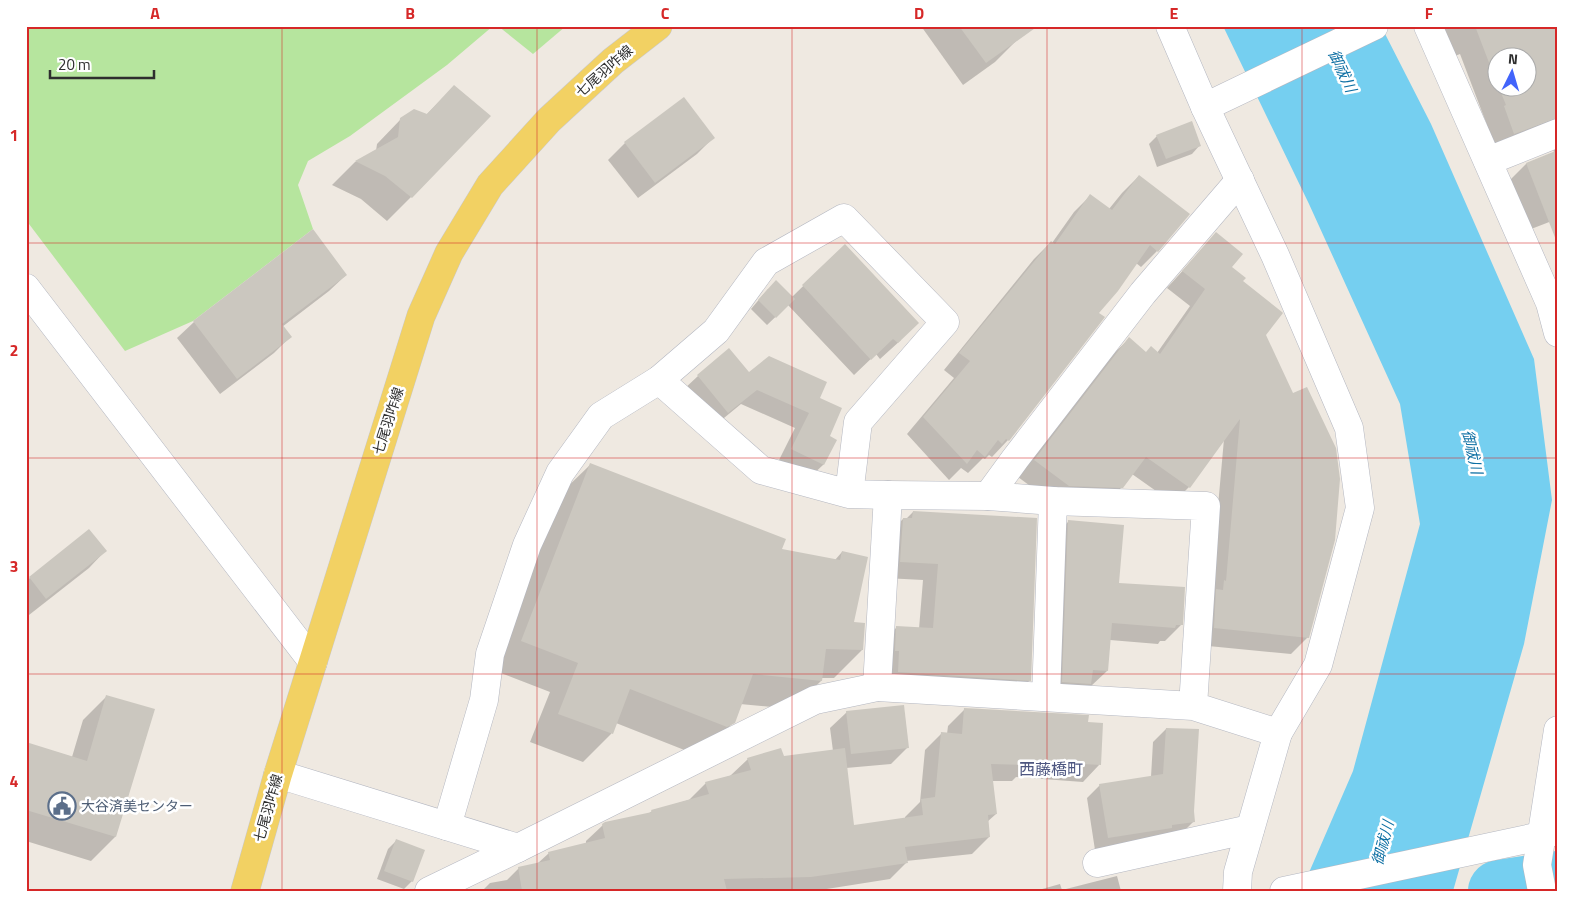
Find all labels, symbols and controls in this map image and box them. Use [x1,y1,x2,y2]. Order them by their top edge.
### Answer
text: A [150,1,160,25]
text: B [405,1,415,25]
text: C [661,1,670,25]
text: D [914,1,924,25]
text: E [1170,1,1179,25]
text: F [1425,1,1434,25]
street label: 七尾羽咋線 [570,40,637,102]
water label: 御祓川 [1323,46,1363,98]
scale bar [50,48,154,80]
north arrow [1486,48,1536,98]
text: N [1507,48,1519,69]
text: 20 m [58,53,91,76]
text: 1 [10,123,18,147]
text: 2 [10,338,18,362]
street label: 七尾羽咋線 [367,384,408,457]
water label: 御祓川 [1456,427,1489,478]
text: 3 [10,554,18,578]
district label: 西藤橋町 [1019,757,1083,781]
text: 4 [10,769,19,793]
street label: 七尾羽咋線 [248,771,287,844]
public building icon: 大谷済美センター [47,791,77,821]
place label: 大谷済美センター [81,795,193,816]
water label: 御祓川 [1366,816,1400,868]

